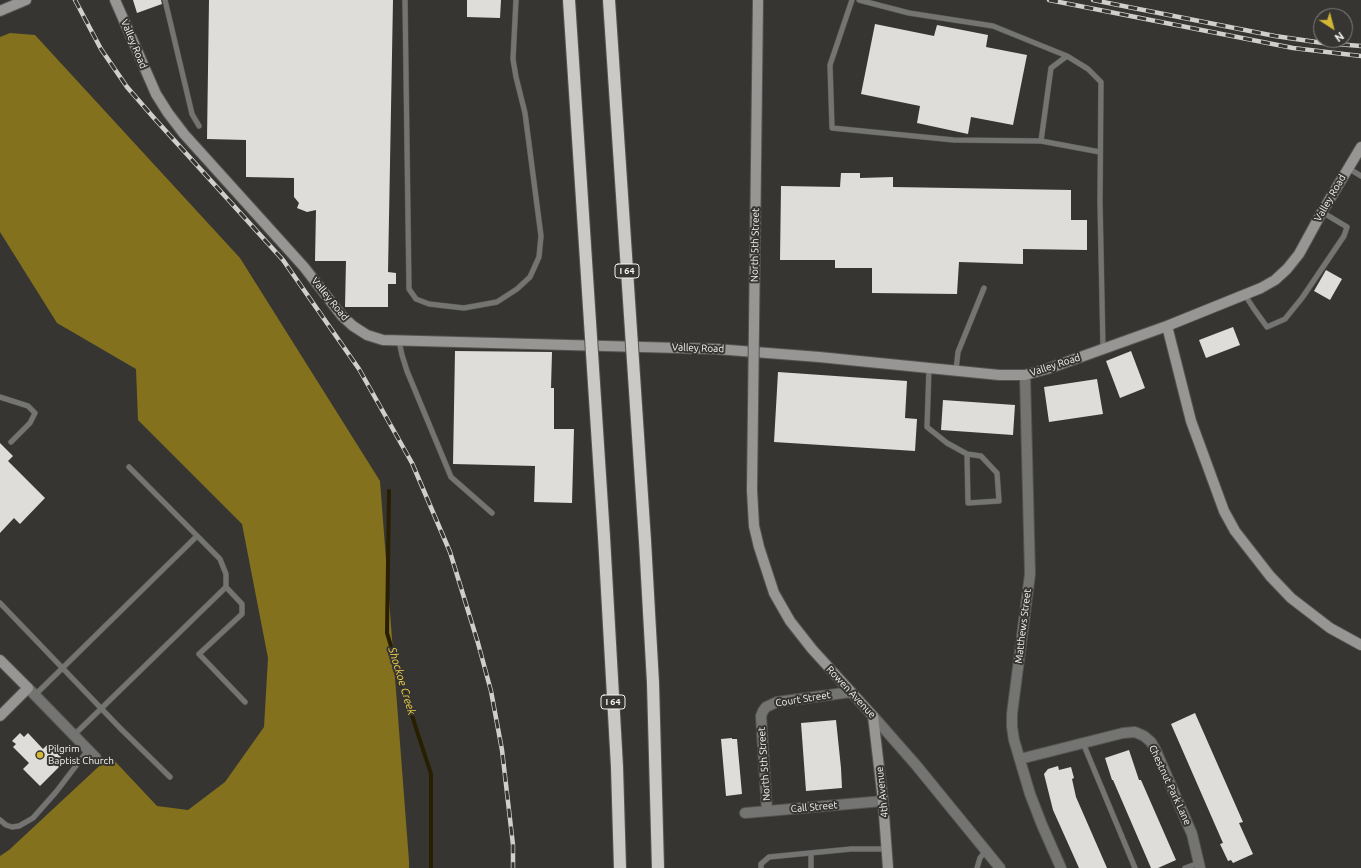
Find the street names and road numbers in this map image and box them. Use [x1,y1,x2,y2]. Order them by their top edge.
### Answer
street label: Valley Road [118,18,150,70]
street label: Valley Road [1312,172,1348,224]
street label: North 5th Street [748,208,762,282]
road number: I 64 [615,264,639,278]
street label: Valley Road [309,275,351,323]
street label: Valley Road [672,341,724,355]
street label: Valley Road [1028,351,1082,379]
street label: Matthews Street [1012,588,1034,664]
street label: Rowen Avenue [824,663,878,721]
street label: Court Street [775,689,831,709]
road number: I 64 [601,695,625,709]
street label: North 5th Street [755,727,773,801]
street label: Chestnut Park Lane [1146,743,1194,827]
street label: 4th Avenue [873,766,891,818]
street label: Call Street [790,799,838,815]

